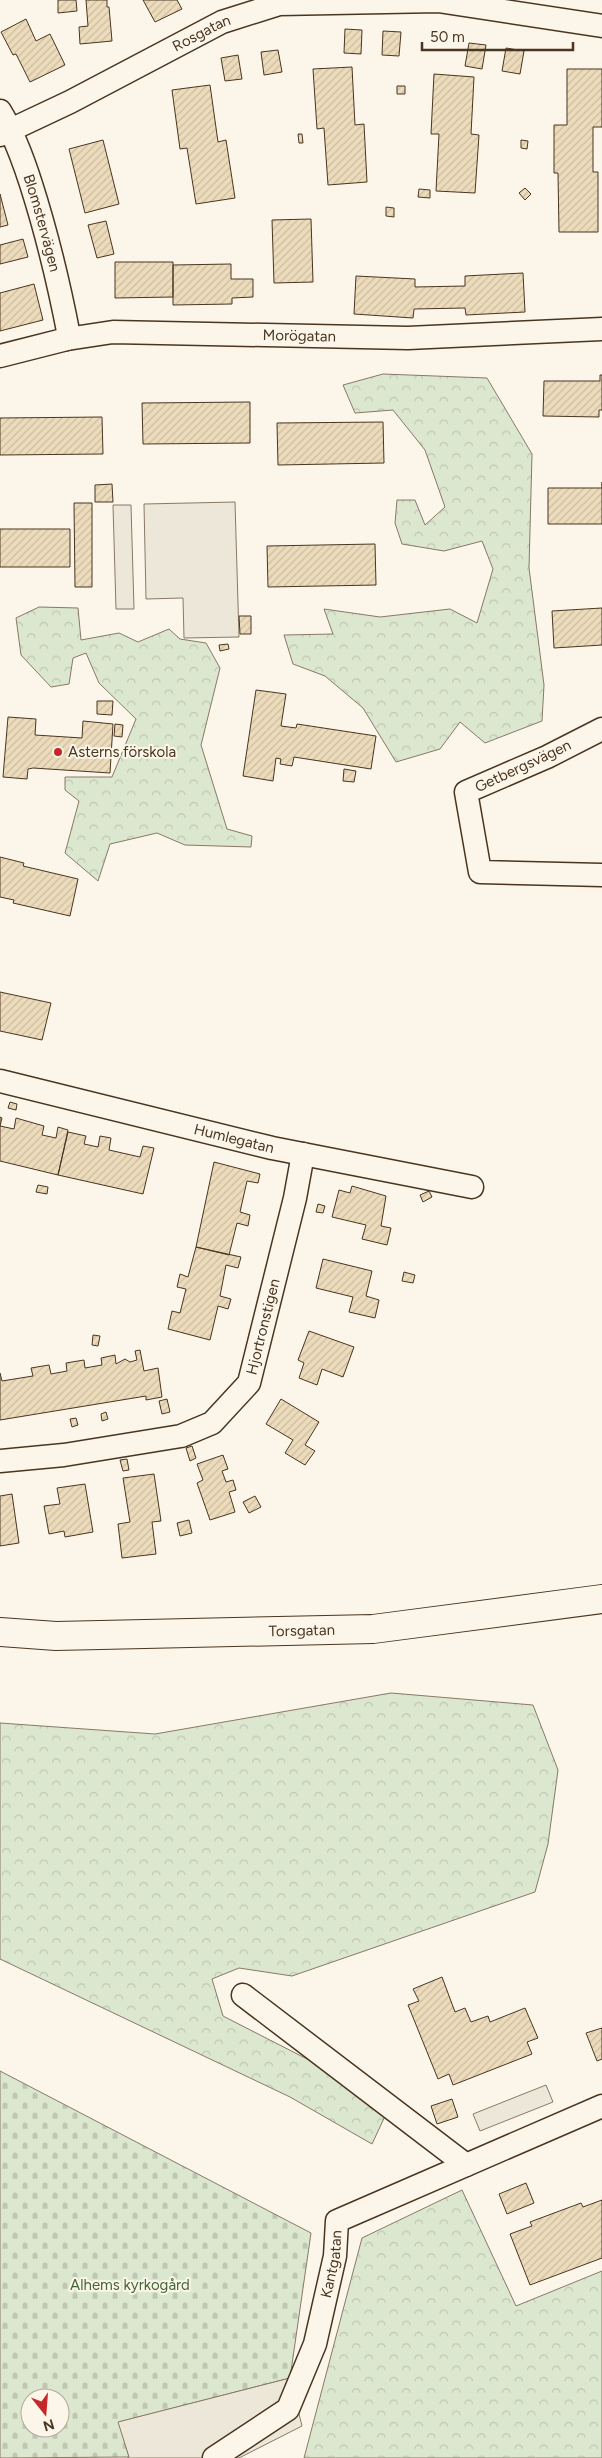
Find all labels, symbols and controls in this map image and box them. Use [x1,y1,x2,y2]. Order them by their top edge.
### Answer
street label: Rosgatan [169,11,233,55]
scale bar [422,20,573,52]
text: 50 m [430,28,465,46]
street label: Blomstervägen [19,172,64,274]
street label: Morögatan [262,326,336,346]
street label: Getbergsvägen [472,736,574,796]
place label: Asterns förskola [68,743,176,761]
marker: Asterns förskola [52,746,64,758]
street label: Humlegatan [192,1120,276,1157]
street label: Hjortronstigen [242,1277,284,1377]
street label: Torsgatan [268,1621,335,1640]
street label: Kantgatan [317,2229,345,2300]
park label: Alhems kyrkogård [70,2276,190,2294]
north arrow [20,2388,70,2438]
text: N [41,2415,56,2435]

